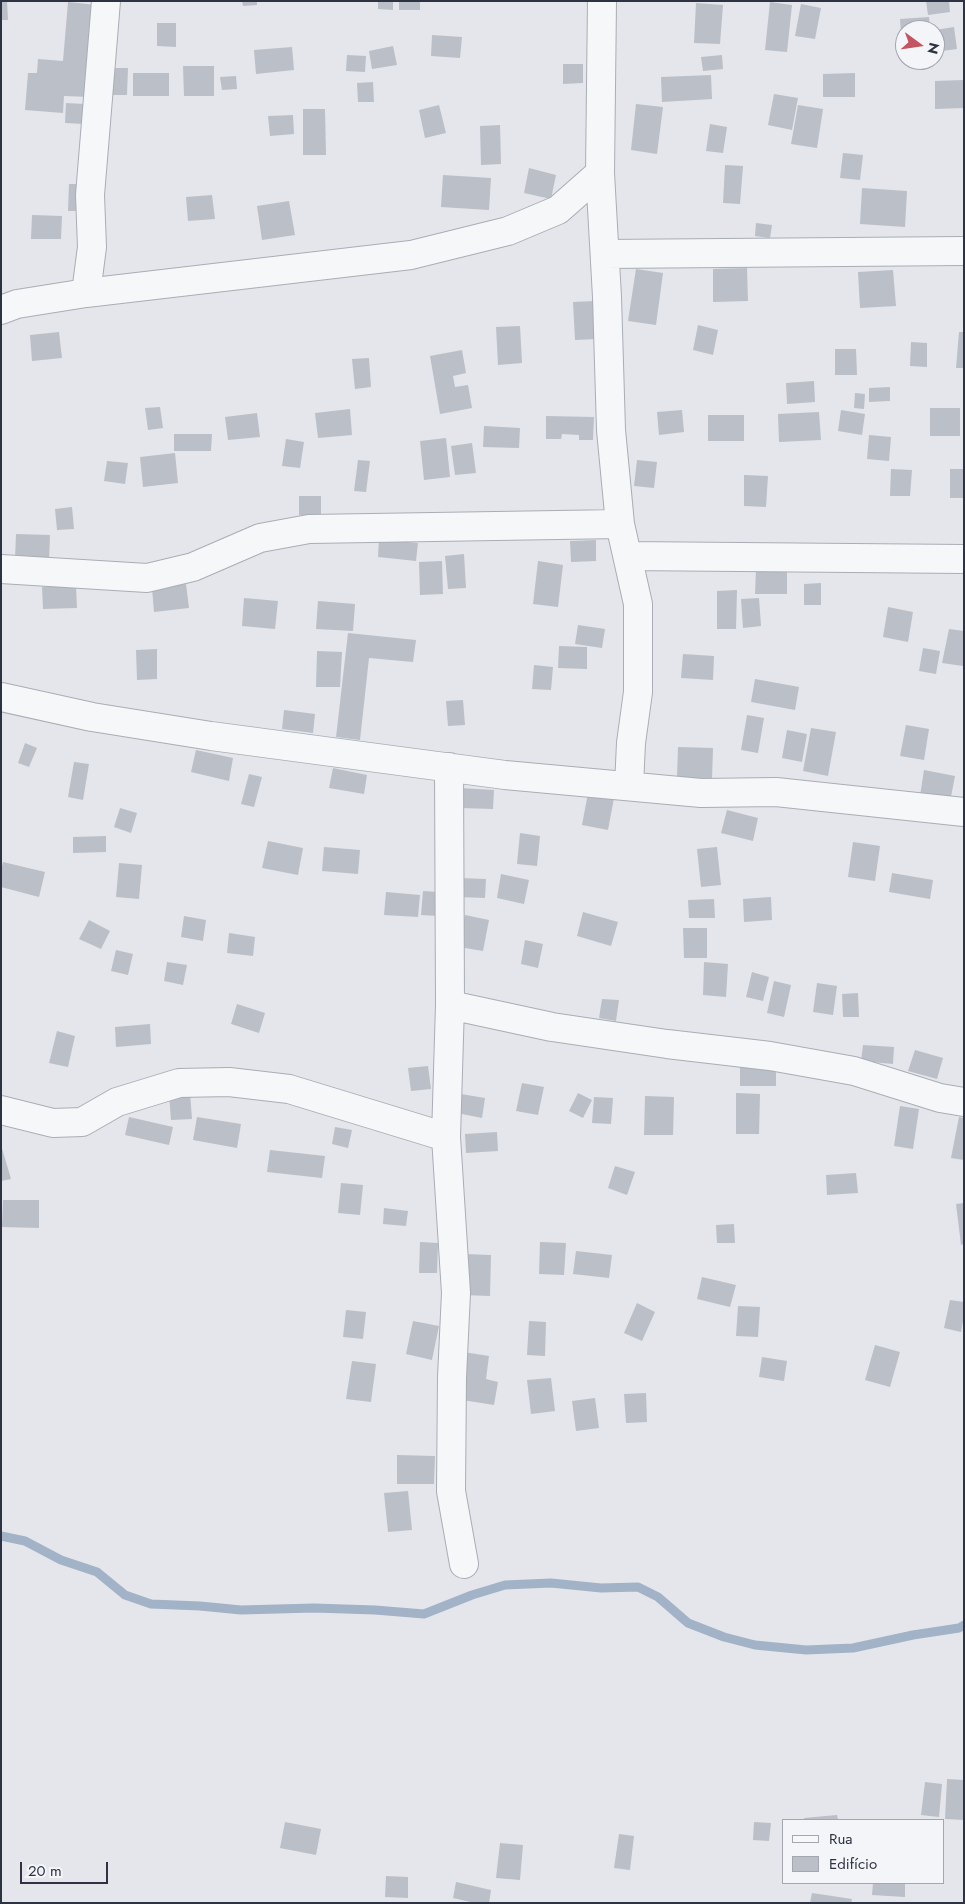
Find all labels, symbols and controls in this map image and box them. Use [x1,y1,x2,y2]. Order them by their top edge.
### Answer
north arrow [895,20,945,70]
text: N [923,41,945,56]
legend [782,1819,945,1884]
text: Rua [829,1828,853,1850]
scale bar [22,1852,110,1884]
text: Edifício [829,1853,877,1875]
text: 20 m [28,1860,62,1882]

